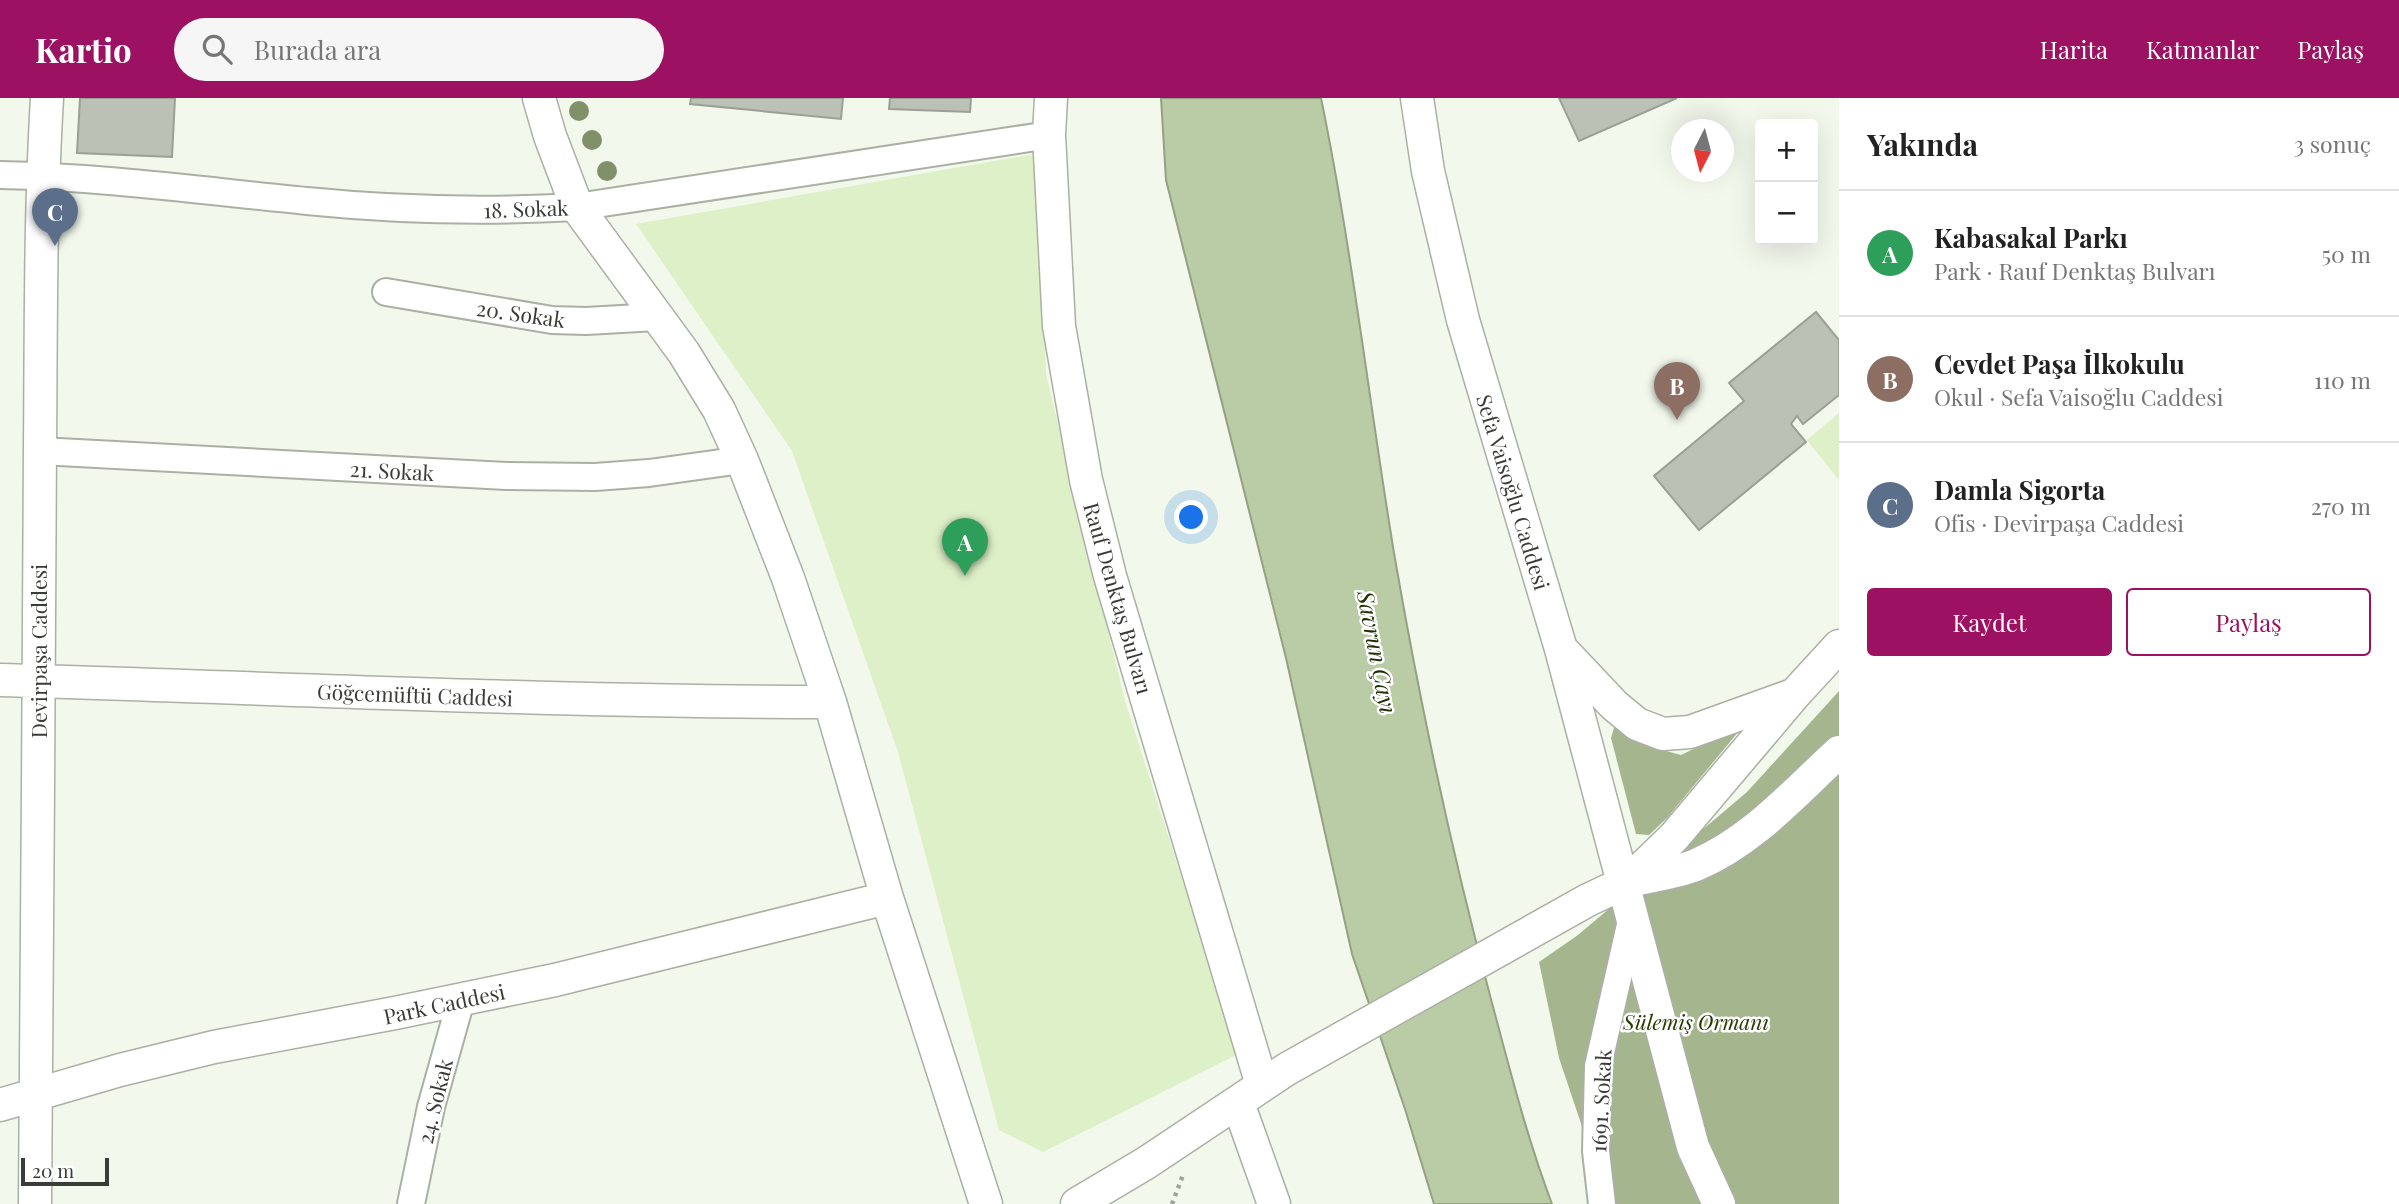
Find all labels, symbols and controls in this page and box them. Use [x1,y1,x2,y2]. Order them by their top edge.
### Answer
search box [174,18,664,81]
text: Kartio [35,27,132,71]
icon: search [198,30,236,68]
text: Burada ara [254,32,381,67]
text: Harita [2040,33,2108,65]
text: Katmanlar [2146,33,2259,65]
text: Paylaş [2297,33,2364,65]
north arrow [1671,119,1734,182]
map controls [1755,119,1818,245]
button: + [1755,119,1818,182]
text: Yakında [1867,124,1978,164]
text: 3 sonuç [2294,128,2371,159]
button: − [1755,182,1818,245]
pin: C [32,188,78,246]
street label: 18. Sokak [483,193,570,223]
text: Kabasakal Parkı [1934,220,2128,255]
text: A [1882,238,1898,269]
text: 50 m [2322,238,2371,269]
text: Park · Rauf Denktaş Bulvarı [1934,255,2216,286]
street label: 20. Sokak [475,293,568,333]
text: Cevdet Paşa İlkokulu [1934,346,2185,381]
pin: B [1654,362,1700,420]
text: B [1882,364,1898,395]
text: 110 m [2314,364,2371,395]
text: Okul · Sefa Vaisoğlu Caddesi [1934,381,2223,412]
street label: Sefa Vaisoğlu Caddesi [1471,391,1557,593]
street label: 21. Sokak [349,454,435,486]
text: Damla Sigorta [1934,472,2105,507]
text: C [1882,490,1898,521]
text: 270 m [2311,490,2371,521]
street label: Rauf Denktaş Bulvarı [1078,499,1160,697]
your location [1174,500,1208,534]
text: Ofis · Devirpaşa Caddesi [1934,507,2184,538]
pin: A [942,518,988,576]
street label: Devirpaşa Caddesi [24,564,52,738]
water label: Savrun Çayı [1351,587,1405,716]
button: Kaydet [1867,588,2112,656]
button: Paylaş [2126,588,2371,656]
street label: Göğcemüftü Caddesi [317,677,513,711]
street label: Park Caddesi [381,976,507,1030]
park label: Sülemiş Ormanı [1622,1007,1769,1035]
street label: 1691. Sokak [1583,1048,1617,1153]
street label: 24. Sokak [410,1055,458,1147]
scale bar [21,1155,108,1187]
text: 20 m [32,1157,74,1183]

